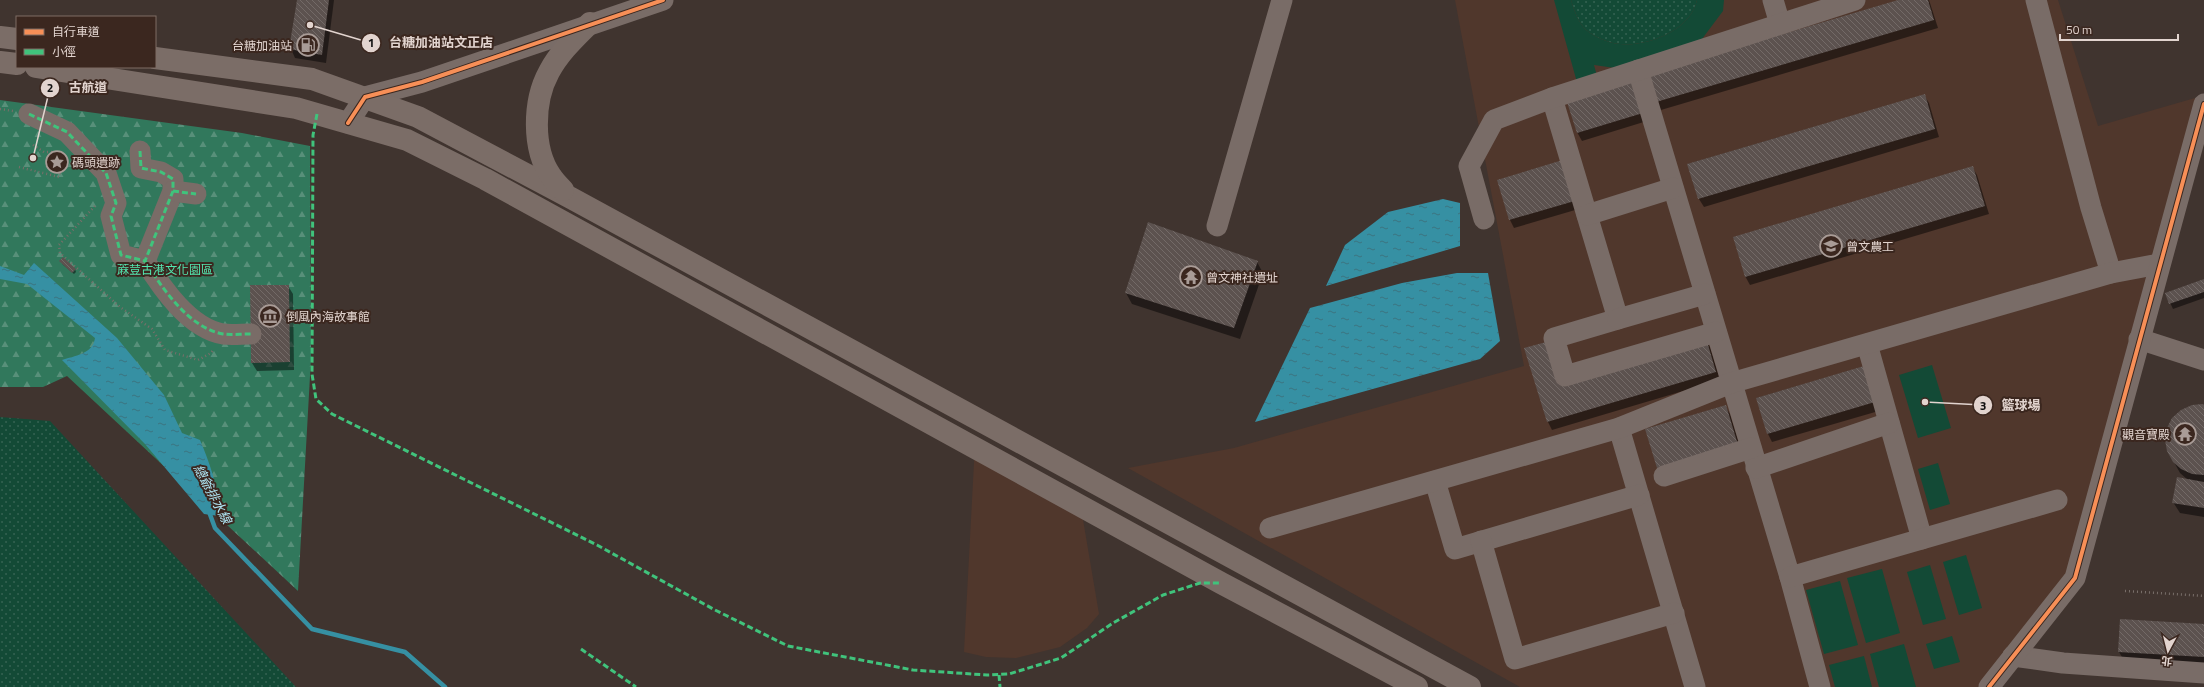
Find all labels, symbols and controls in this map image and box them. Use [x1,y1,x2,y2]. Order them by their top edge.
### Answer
legend [16,16,156,68]
scale bar [2060,16,2178,42]
text: 50 m [2066,20,2092,39]
text: 自行車道 [52,22,100,41]
callout: 台糖加油站文正店 [361,30,501,55]
fuel station icon: 台糖加油站 [295,32,321,58]
text: 台糖加油站文正店 [389,32,493,52]
text: 1 [368,33,374,52]
place label: 台糖加油站 [232,36,292,55]
text: 小徑 [52,42,76,61]
callout: 古航道 [40,75,115,100]
text: 古航道 [68,77,108,97]
text: 2 [47,78,53,97]
place icon: 碼頭遺跡 [44,149,70,175]
place label: 碼頭遺跡 [72,153,120,172]
school or university icon: 曾文農工 [1818,233,1844,259]
place label: 曾文農工 [1846,237,1894,256]
park label: 蔴荳古港文化園區 [117,260,213,279]
temple icon: 曾文神社遺址 [1178,264,1204,290]
place label: 曾文神社遺址 [1206,268,1278,287]
museum icon: 倒風內海故事館 [257,303,283,329]
place label: 倒風內海故事館 [286,307,370,326]
callout: 籃球場 [1973,393,2048,418]
text: 籃球場 [2001,395,2041,415]
text: 3 [1980,396,1986,415]
temple icon: 觀音寶殿 [2172,421,2198,447]
place label: 觀音寶殿 [2122,425,2170,444]
water label: 總爺排水線 [189,461,238,529]
north arrow [2148,631,2188,671]
text: 北 [2160,652,2173,670]

